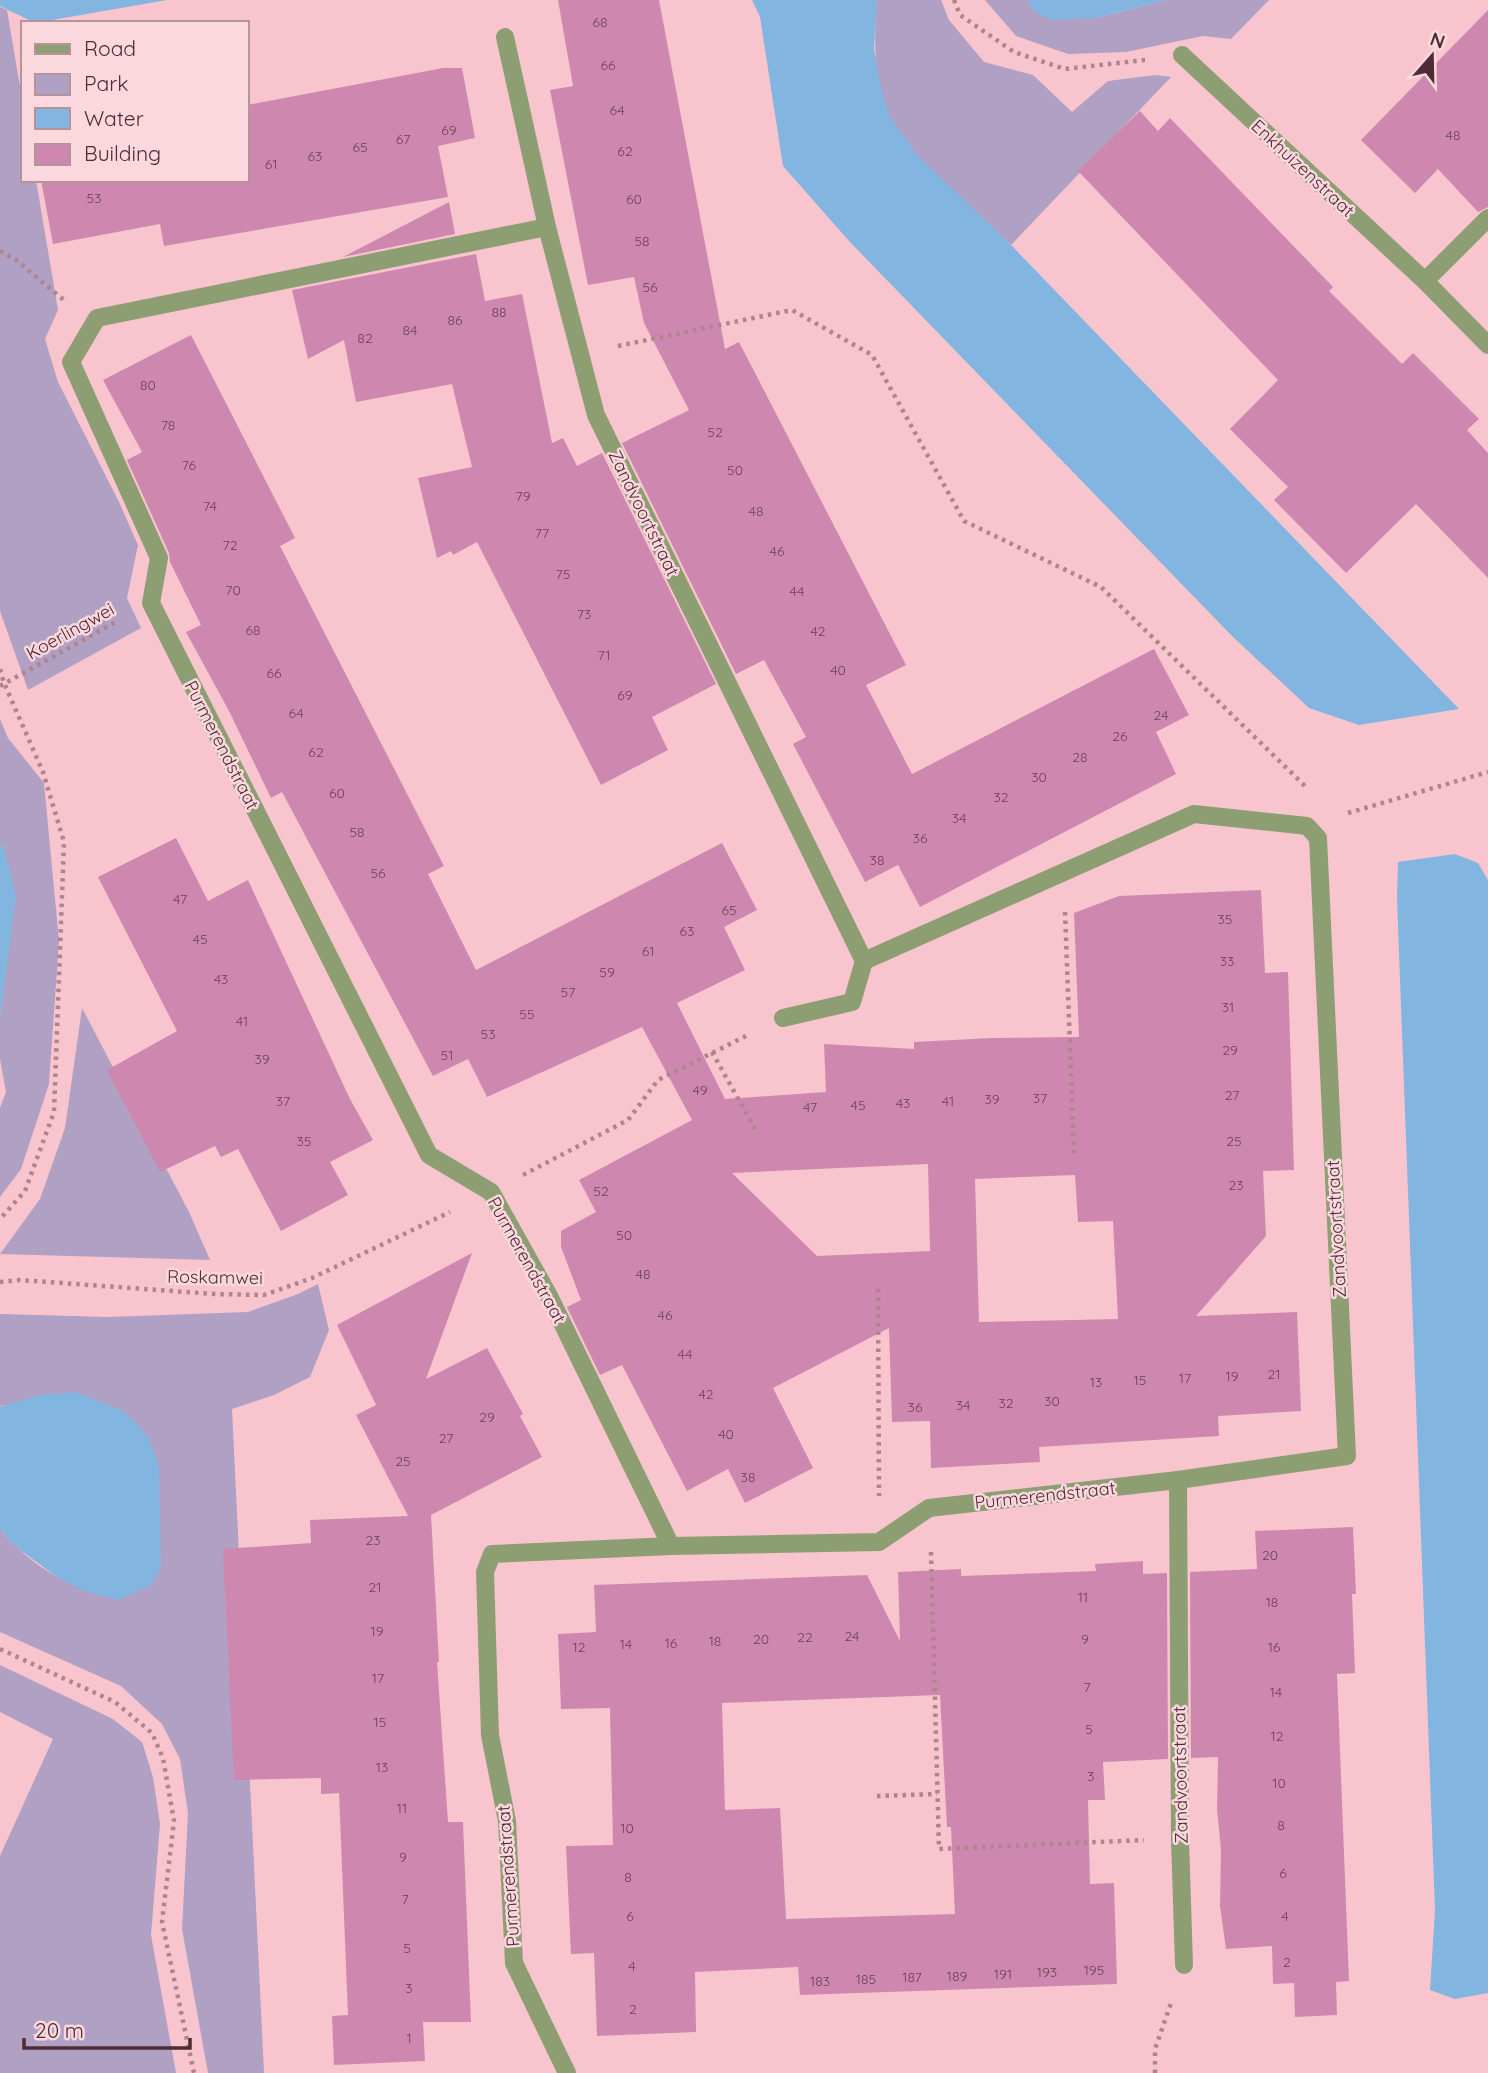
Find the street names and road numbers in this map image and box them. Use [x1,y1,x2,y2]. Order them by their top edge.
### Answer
street label: Enkhuizenstraat [1247,114,1359,222]
street label: Zandvoortstraat [603,446,685,580]
street label: Koerlingwei [22,597,118,665]
street label: Purmerendstraat [180,677,264,813]
street label: Zandvoortstraat [1321,1160,1351,1298]
street label: Purmerendstraat [483,1192,571,1328]
street label: Roskamwei [167,1265,263,1289]
street label: Purmerendstraat [973,1476,1117,1514]
street label: Zandvoortstraat [1167,1706,1193,1844]
street label: Purmerendstraat [492,1804,524,1948]

